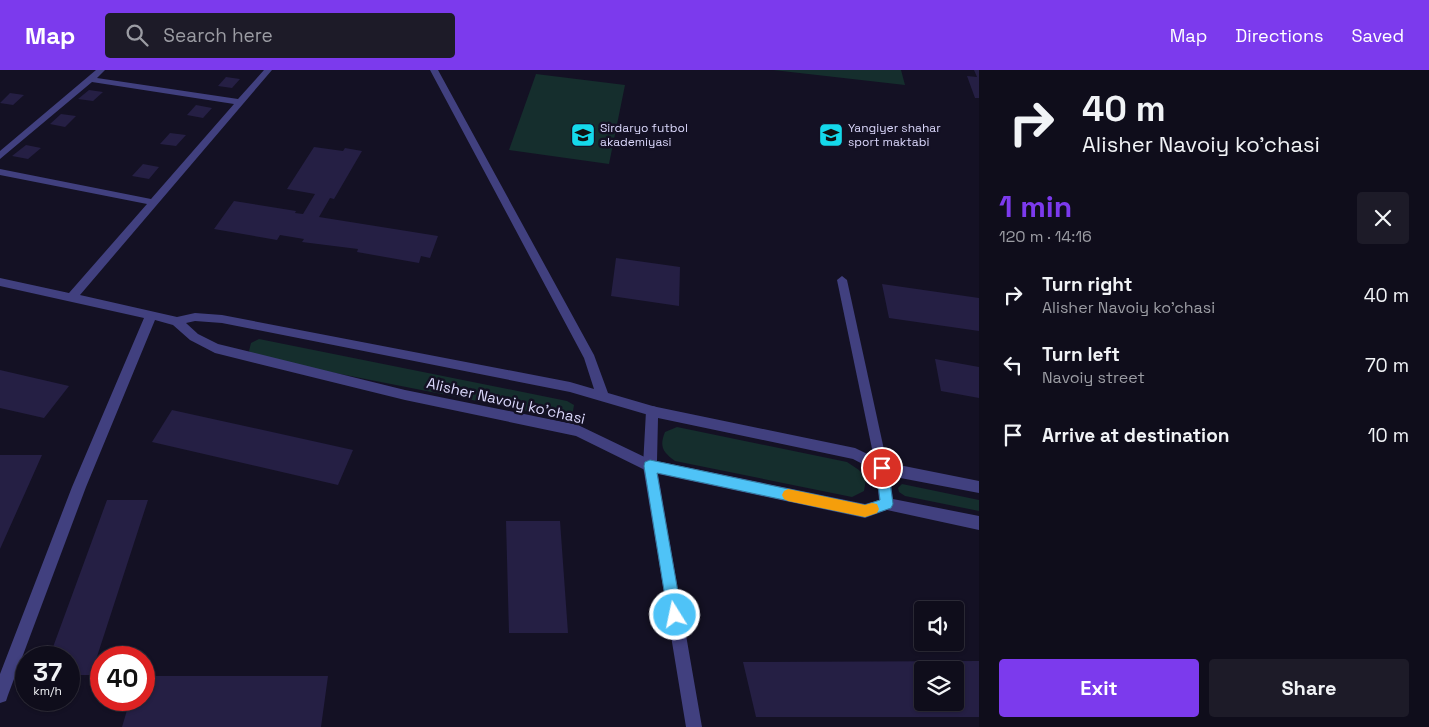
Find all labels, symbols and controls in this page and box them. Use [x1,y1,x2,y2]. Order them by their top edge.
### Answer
search box [105,13,455,58]
text: Map [25,20,75,51]
icon: search [123,21,151,49]
text: Search here [163,23,273,48]
text: Map [1170,24,1207,47]
text: Directions [1235,24,1324,47]
text: Saved [1352,24,1404,47]
text: 40 m [1082,87,1166,131]
icon: right [999,90,1064,155]
place label: Sirdaryo futbol akademiyasi [600,120,688,150]
place label: Yangiyer shahar sport maktabi [848,120,941,150]
school or university icon: Sirdaryo futbol akademiyasi [570,122,596,148]
school or university icon: Yangiyer shahar sport maktabi [818,122,844,148]
text: Alisher Navoiy ko'chasi [1082,130,1320,158]
text: 1 min [999,187,1072,226]
button: close [1357,192,1409,244]
text: 120 m · 14:16 [999,226,1092,247]
text: Turn right [1042,272,1132,297]
icon: right [999,281,1027,309]
text: 40 m [1364,283,1409,308]
text: Alisher Navoiy ko'chasi [1042,297,1215,318]
text: Turn left [1042,342,1120,367]
icon: left [999,351,1027,379]
text: 70 m [1365,353,1409,378]
text: Navoiy street [1042,367,1145,388]
street label: Alisher Navoiy ko'chasi [425,373,587,428]
icon: arrive [999,421,1027,449]
text: Arrive at destination [1042,423,1230,448]
text: 10 m [1368,423,1409,448]
pin [861,447,903,489]
icon: arrive [868,454,896,482]
position arrow [648,588,700,640]
map controls [914,601,964,711]
button: sound [914,601,964,651]
speed limit sign: 40 [90,646,155,711]
text: 37 [33,656,62,688]
button: Exit [999,659,1199,717]
button: Share [1209,659,1409,717]
button: layers [914,661,964,711]
text: km/h [33,683,62,699]

